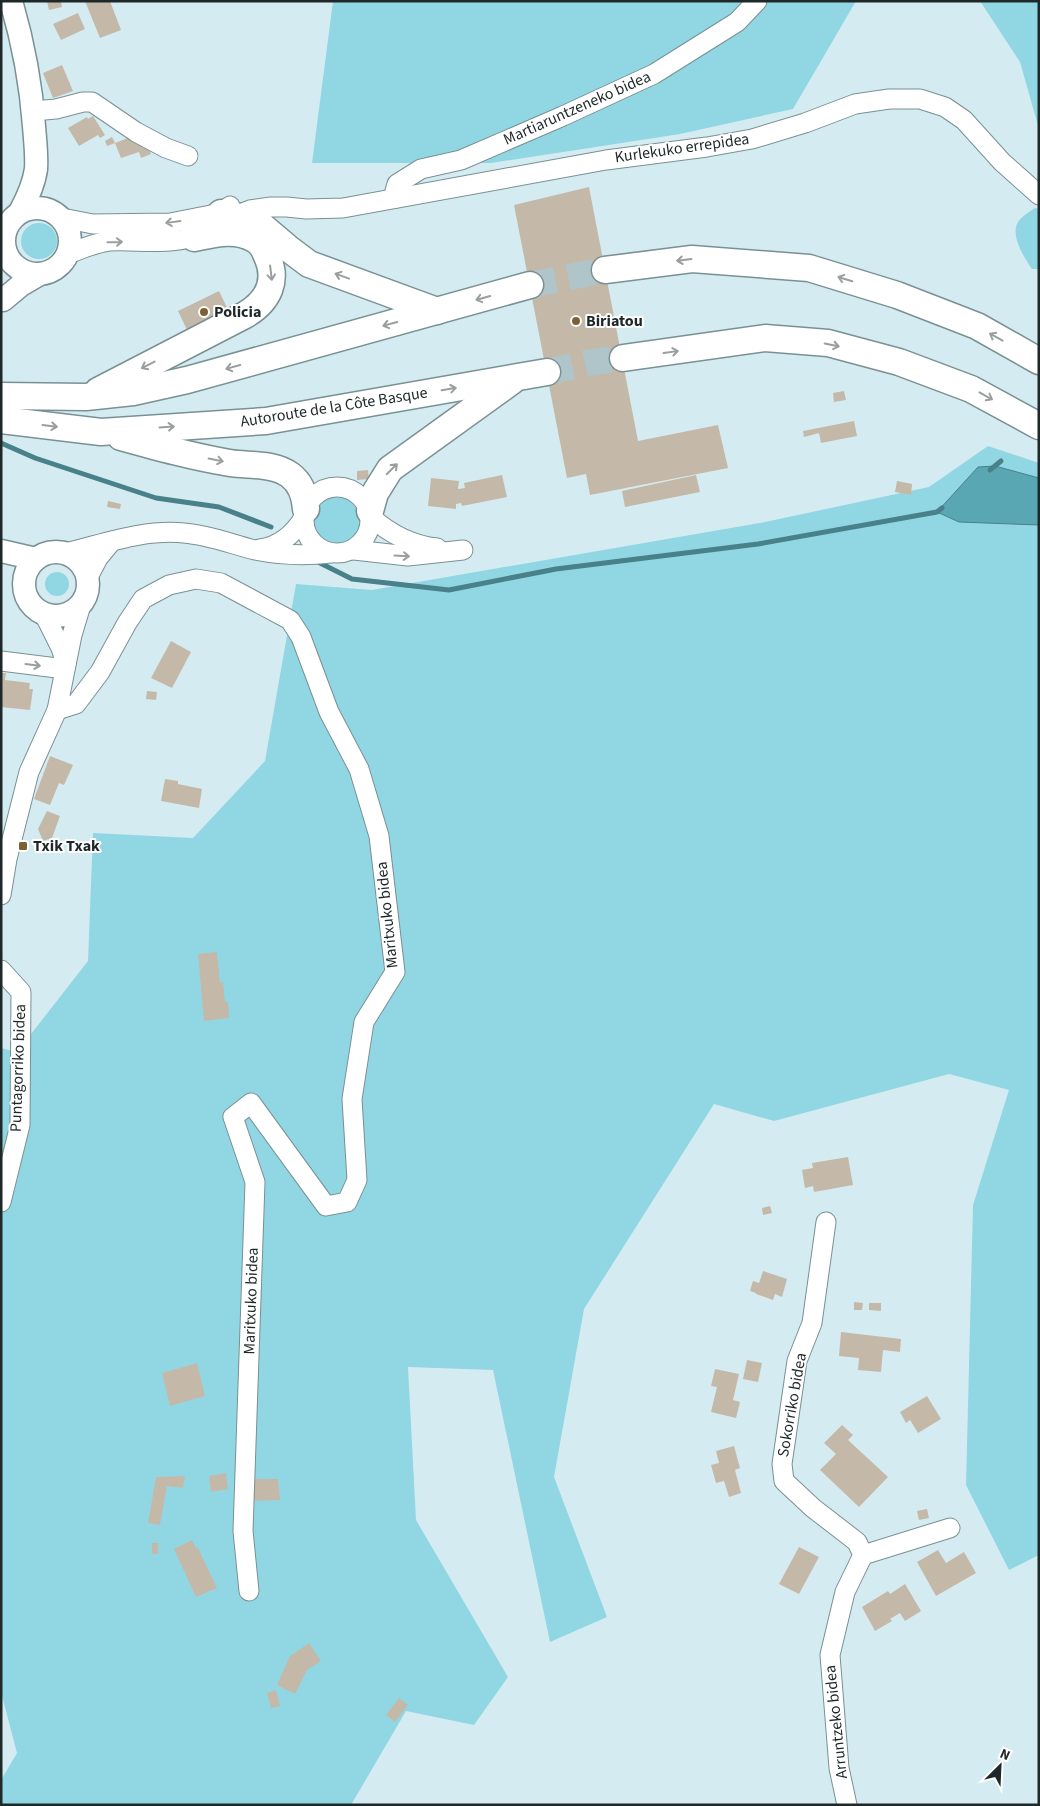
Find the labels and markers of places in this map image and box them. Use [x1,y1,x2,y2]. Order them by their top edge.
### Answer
place label: Policia [214,301,261,323]
marker: Policia [198,306,210,318]
place label: Biriatou [586,310,643,332]
marker: Biriatou [570,315,582,327]
place label: Txik Txak [33,835,100,857]
marker: Txik Txak [17,840,29,852]

